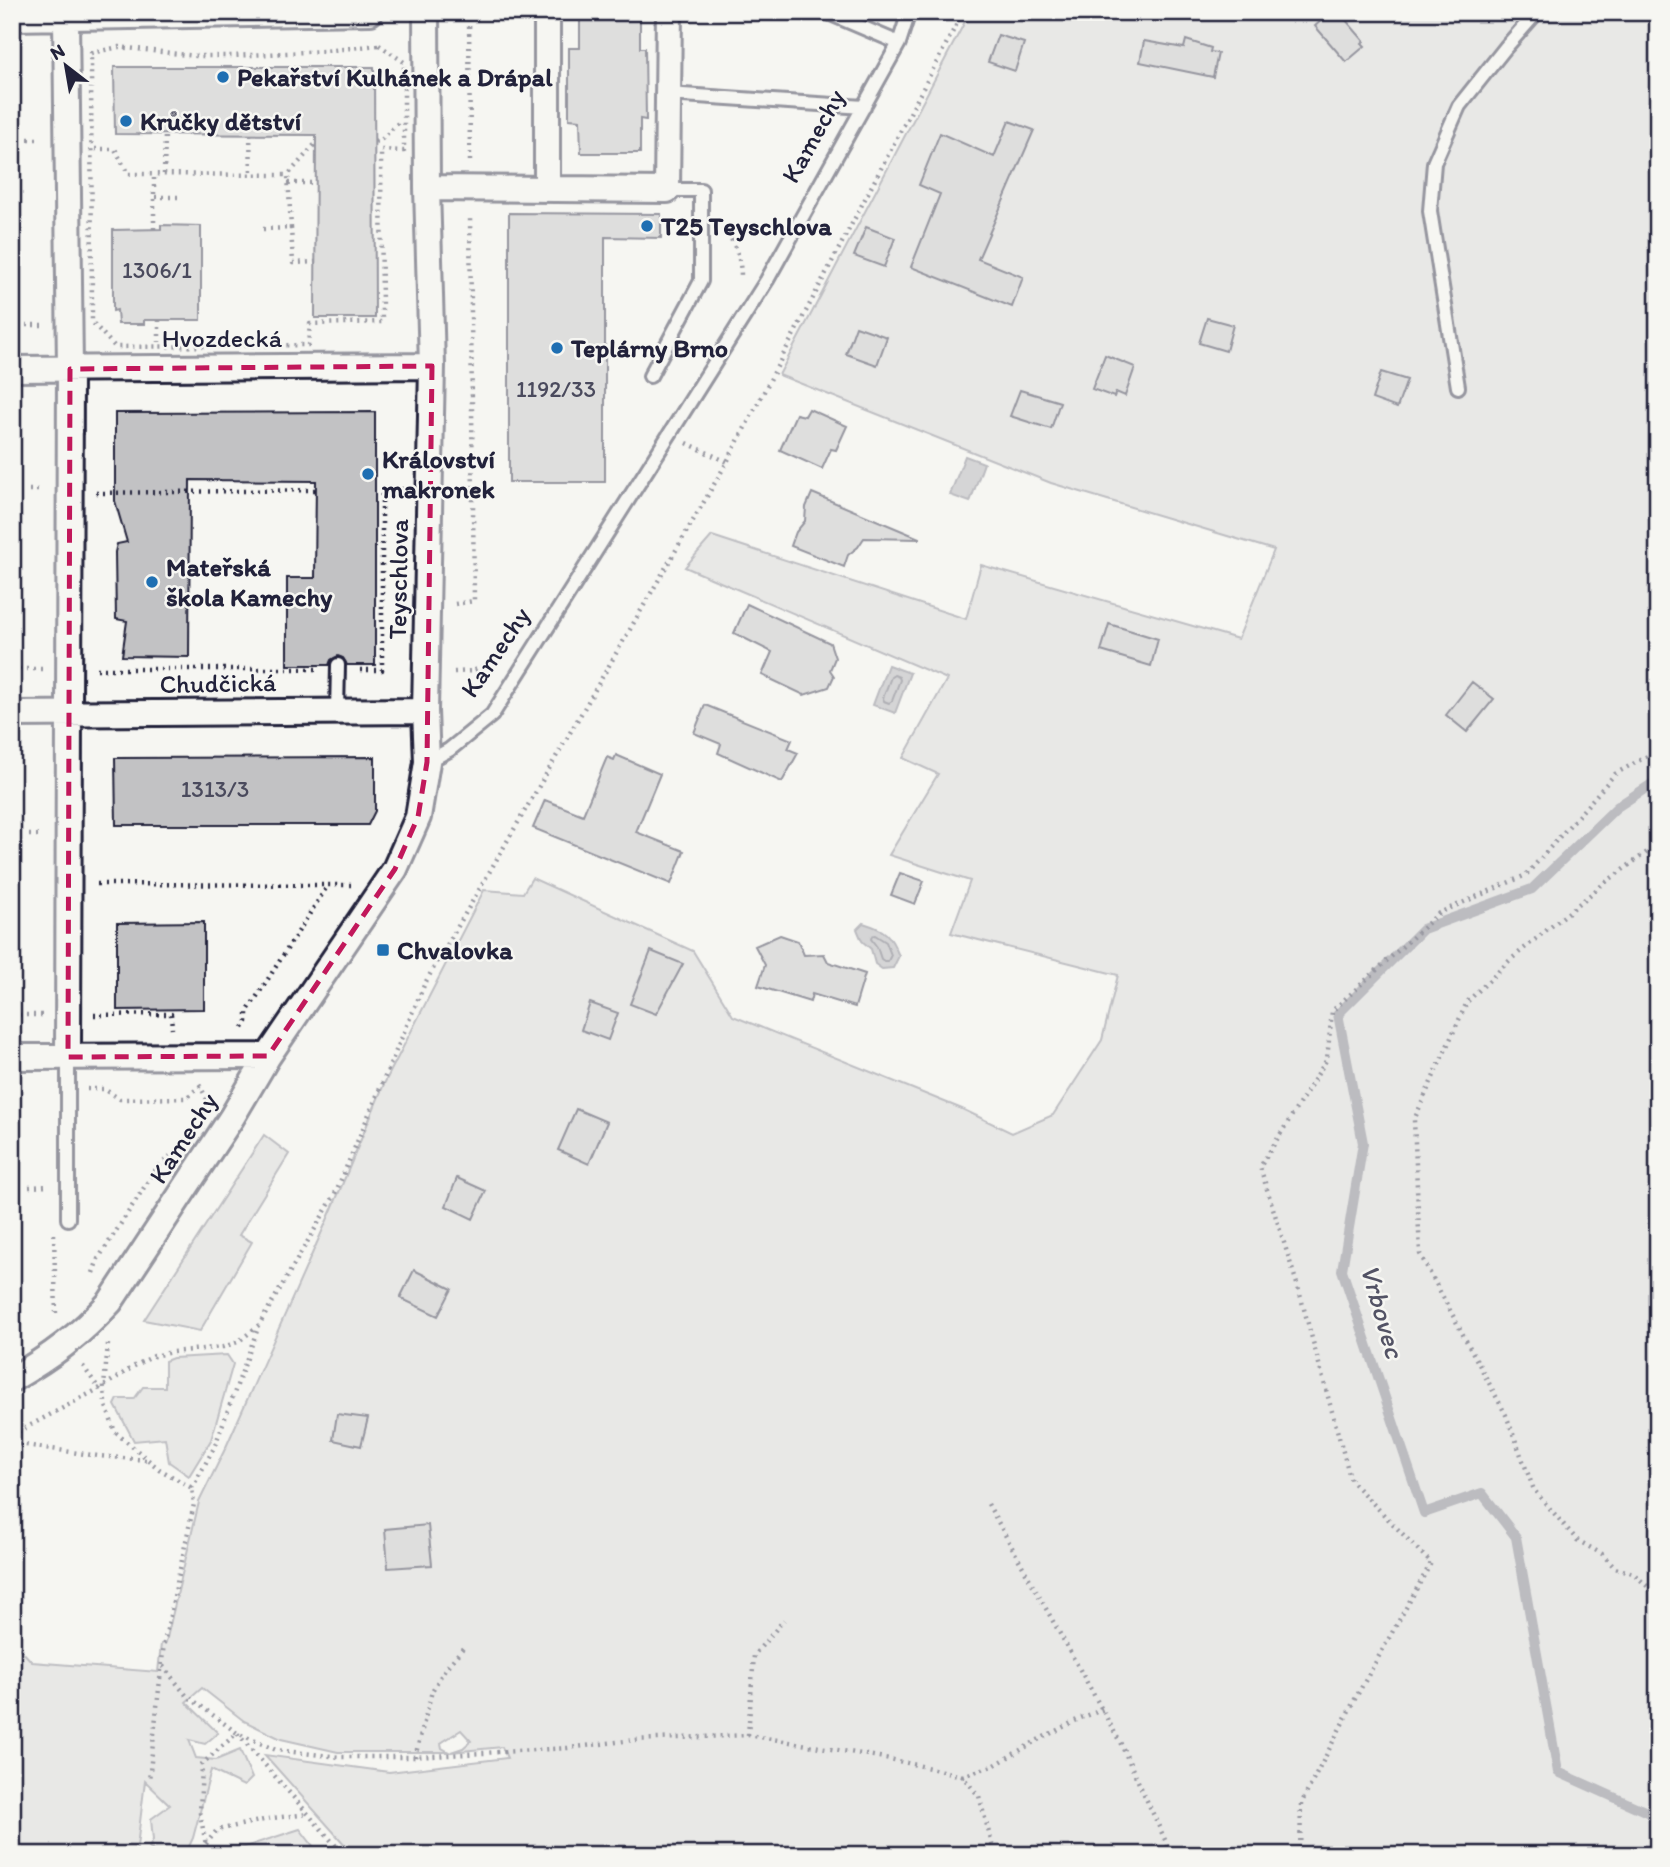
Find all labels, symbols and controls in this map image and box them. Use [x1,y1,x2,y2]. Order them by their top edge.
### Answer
north arrow [32,32,102,102]
text: N [46,39,69,65]
place label: Pekařství Kulhánek a Drápal [237,61,553,93]
marker: Pekařství Kulhánek a Drápal [215,69,231,85]
street label: Kamechy [774,84,852,188]
place label: Krůčky dětství [140,105,302,137]
marker: Krůčky dětství [118,113,134,129]
place label: T25 Teyschlova [660,210,832,242]
marker: T25 Teyschlova [639,218,655,234]
house number: 1306/1 [122,256,192,284]
street label: Hvozdecká [162,322,283,354]
place label: Teplárny Brno [570,332,728,364]
marker: Teplárny Brno [549,340,565,356]
house number: 1192/33 [516,375,596,403]
place label: Království makronek [381,443,495,505]
marker: Království makronek [360,466,376,482]
street label: Teyschlova [381,518,415,640]
place label: Mateřská škola Kamechy [166,551,333,613]
marker: Mateřská škola Kamechy [144,574,160,590]
street label: Kamechy [453,601,537,703]
street label: Chudčická [159,666,277,700]
house number: 1313/3 [181,775,249,803]
place label: Chvalovka [397,934,513,966]
marker: Chvalovka [375,942,391,958]
street label: Kamechy [142,1086,224,1190]
water label: Vrbovec [1353,1260,1413,1363]

